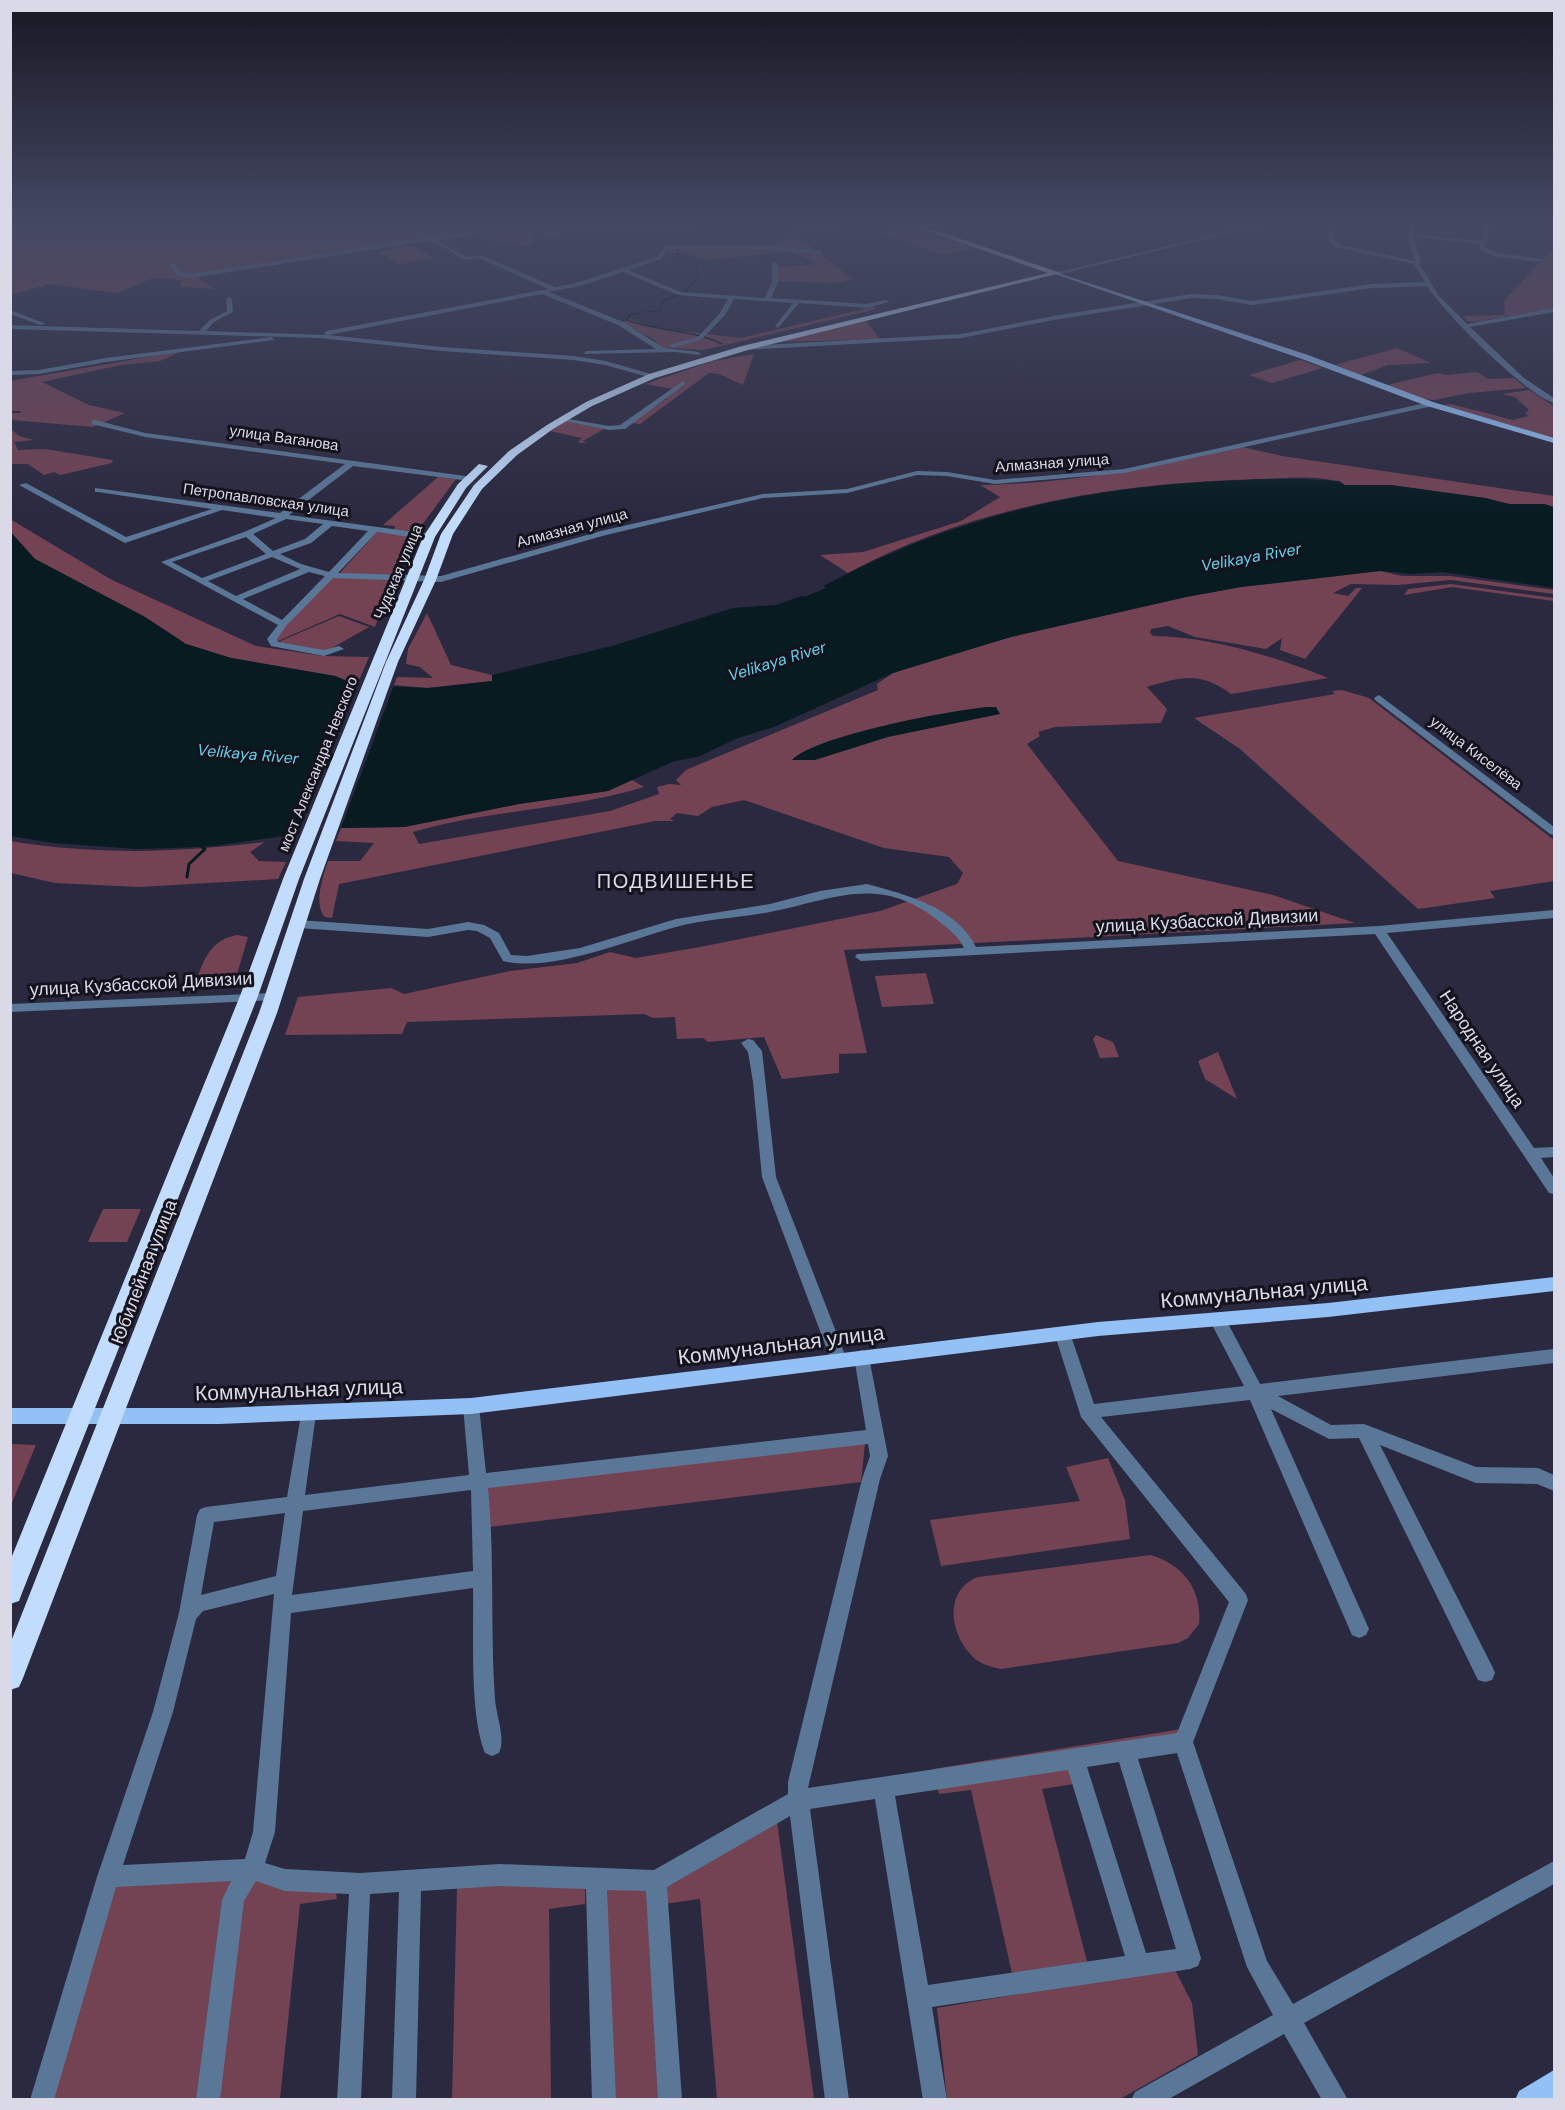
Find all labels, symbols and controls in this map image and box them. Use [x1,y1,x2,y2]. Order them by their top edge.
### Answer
street label: улица Ваганова [228,420,340,456]
street label: Алмазная улица [994,449,1110,477]
street label: Петропавловская улица [182,478,351,522]
street label: Алмазная улица [514,503,630,552]
street label: Чудская улица [369,521,427,623]
water label: Velikaya River [1199,538,1304,576]
water label: Velikaya River [725,636,830,686]
street label: мост Александра Невского [274,673,362,855]
street label: улица Киселёва [1426,712,1527,795]
water label: Velikaya River [196,739,301,769]
district label: ПОДВИШЕНЬЕ [597,868,755,894]
street label: улица Кузбасской Дивизии [1095,903,1319,939]
street label: улица Кузбасской Дивизии [29,966,253,1002]
street label: Народная улица [1434,985,1531,1113]
street label: Юбилейная улица [105,1195,183,1348]
street label: Коммунальная улица [1159,1269,1369,1315]
street label: Коммунальная улица [676,1318,886,1372]
street label: Коммунальная улица [195,1372,404,1408]

